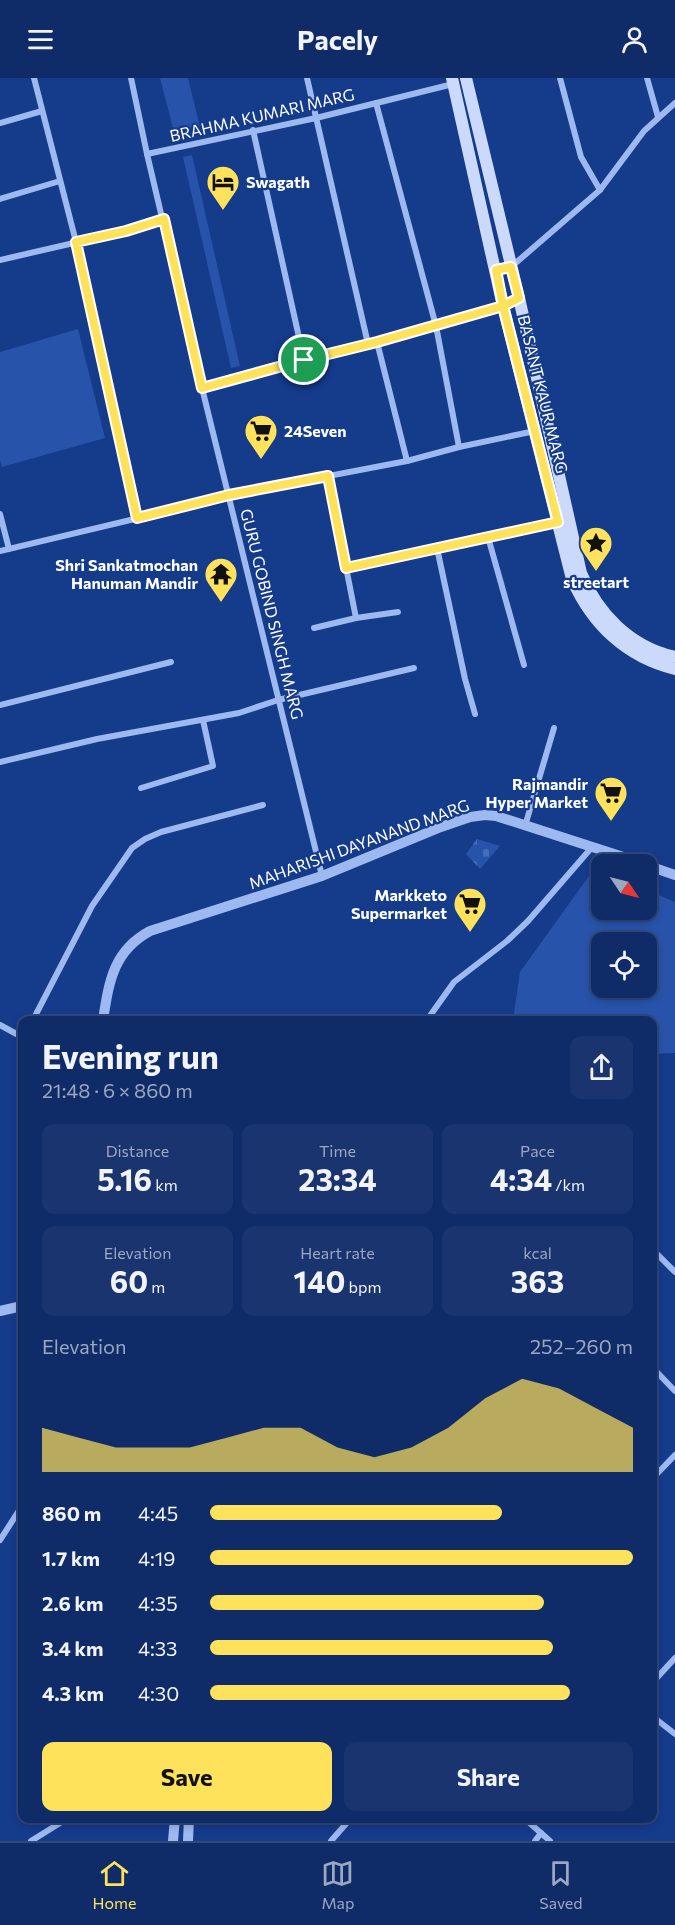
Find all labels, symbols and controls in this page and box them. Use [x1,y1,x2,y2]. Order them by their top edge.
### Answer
icon: menu [24,23,57,56]
text: Pacely [297,23,378,56]
icon: person [618,23,651,56]
street label: BRAHMA KUMARI MARG [168,84,356,145]
hotel icon: Swagath [205,164,241,211]
place label: Swagath [246,172,310,191]
street label: BASANT KAUR MARG [515,313,572,475]
pin [278,334,329,385]
icon: arrive [287,343,320,376]
supermarket icon: 24Seven [243,413,279,460]
place label: 24Seven [284,421,347,440]
street label: GURU GOBIND SINGH MARG [237,507,308,721]
place icon: streetart [578,525,614,572]
place label: Shri Sankatmochan Hanuman Mandir [55,555,198,592]
temple icon: Shri Sankatmochan Hanuman Mandir [203,556,239,603]
place label: streetart [563,572,629,591]
place label: Rajmandir Hyper Market [485,774,588,811]
supermarket icon: Rajmandir Hyper Market [593,775,629,822]
street label: MAHARISHI DAYANAND MARG [246,795,472,892]
north arrow [591,854,657,920]
map controls [591,854,657,998]
place label: Markketo Supermarket [351,885,447,922]
supermarket icon: Markketo Supermarket [452,886,488,933]
button: locate [591,932,657,998]
text: Evening run [42,1035,219,1076]
button: share [570,1036,633,1099]
text: 21:48 · 6 × 860 m [42,1078,193,1102]
text: Distance [106,1141,169,1160]
text: Time [319,1141,356,1160]
text: Pace [520,1141,555,1160]
text: 5.16 [97,1160,152,1197]
text: 23:34 [298,1160,377,1197]
text: 4:34 [490,1160,552,1197]
text: km [152,1175,178,1194]
text: /km [552,1175,585,1194]
text: Elevation [104,1243,171,1262]
text: Heart rate [300,1243,375,1262]
text: kcal [523,1243,552,1262]
text: 60 [110,1262,148,1299]
text: 140 [294,1262,345,1299]
text: 363 [511,1262,564,1299]
text: m [148,1277,165,1296]
text: bpm [345,1277,381,1296]
text: Elevation [42,1334,127,1358]
text: 252–260 m [530,1334,633,1358]
text: 860 m [42,1501,101,1525]
text: 4:45 [138,1501,178,1525]
text: 1.7 km [42,1546,100,1570]
text: 4:19 [138,1546,175,1570]
text: 2.6 km [42,1591,103,1615]
text: 4:35 [138,1591,178,1615]
text: 3.4 km [42,1636,104,1660]
text: 4:33 [138,1636,178,1660]
text: 4.3 km [42,1681,104,1705]
text: 4:30 [138,1681,179,1705]
button: Save [42,1742,332,1811]
button: Share [344,1742,633,1811]
tab: Home [92,1857,136,1912]
tab: Map [321,1857,354,1912]
tab: Saved [539,1857,583,1912]

